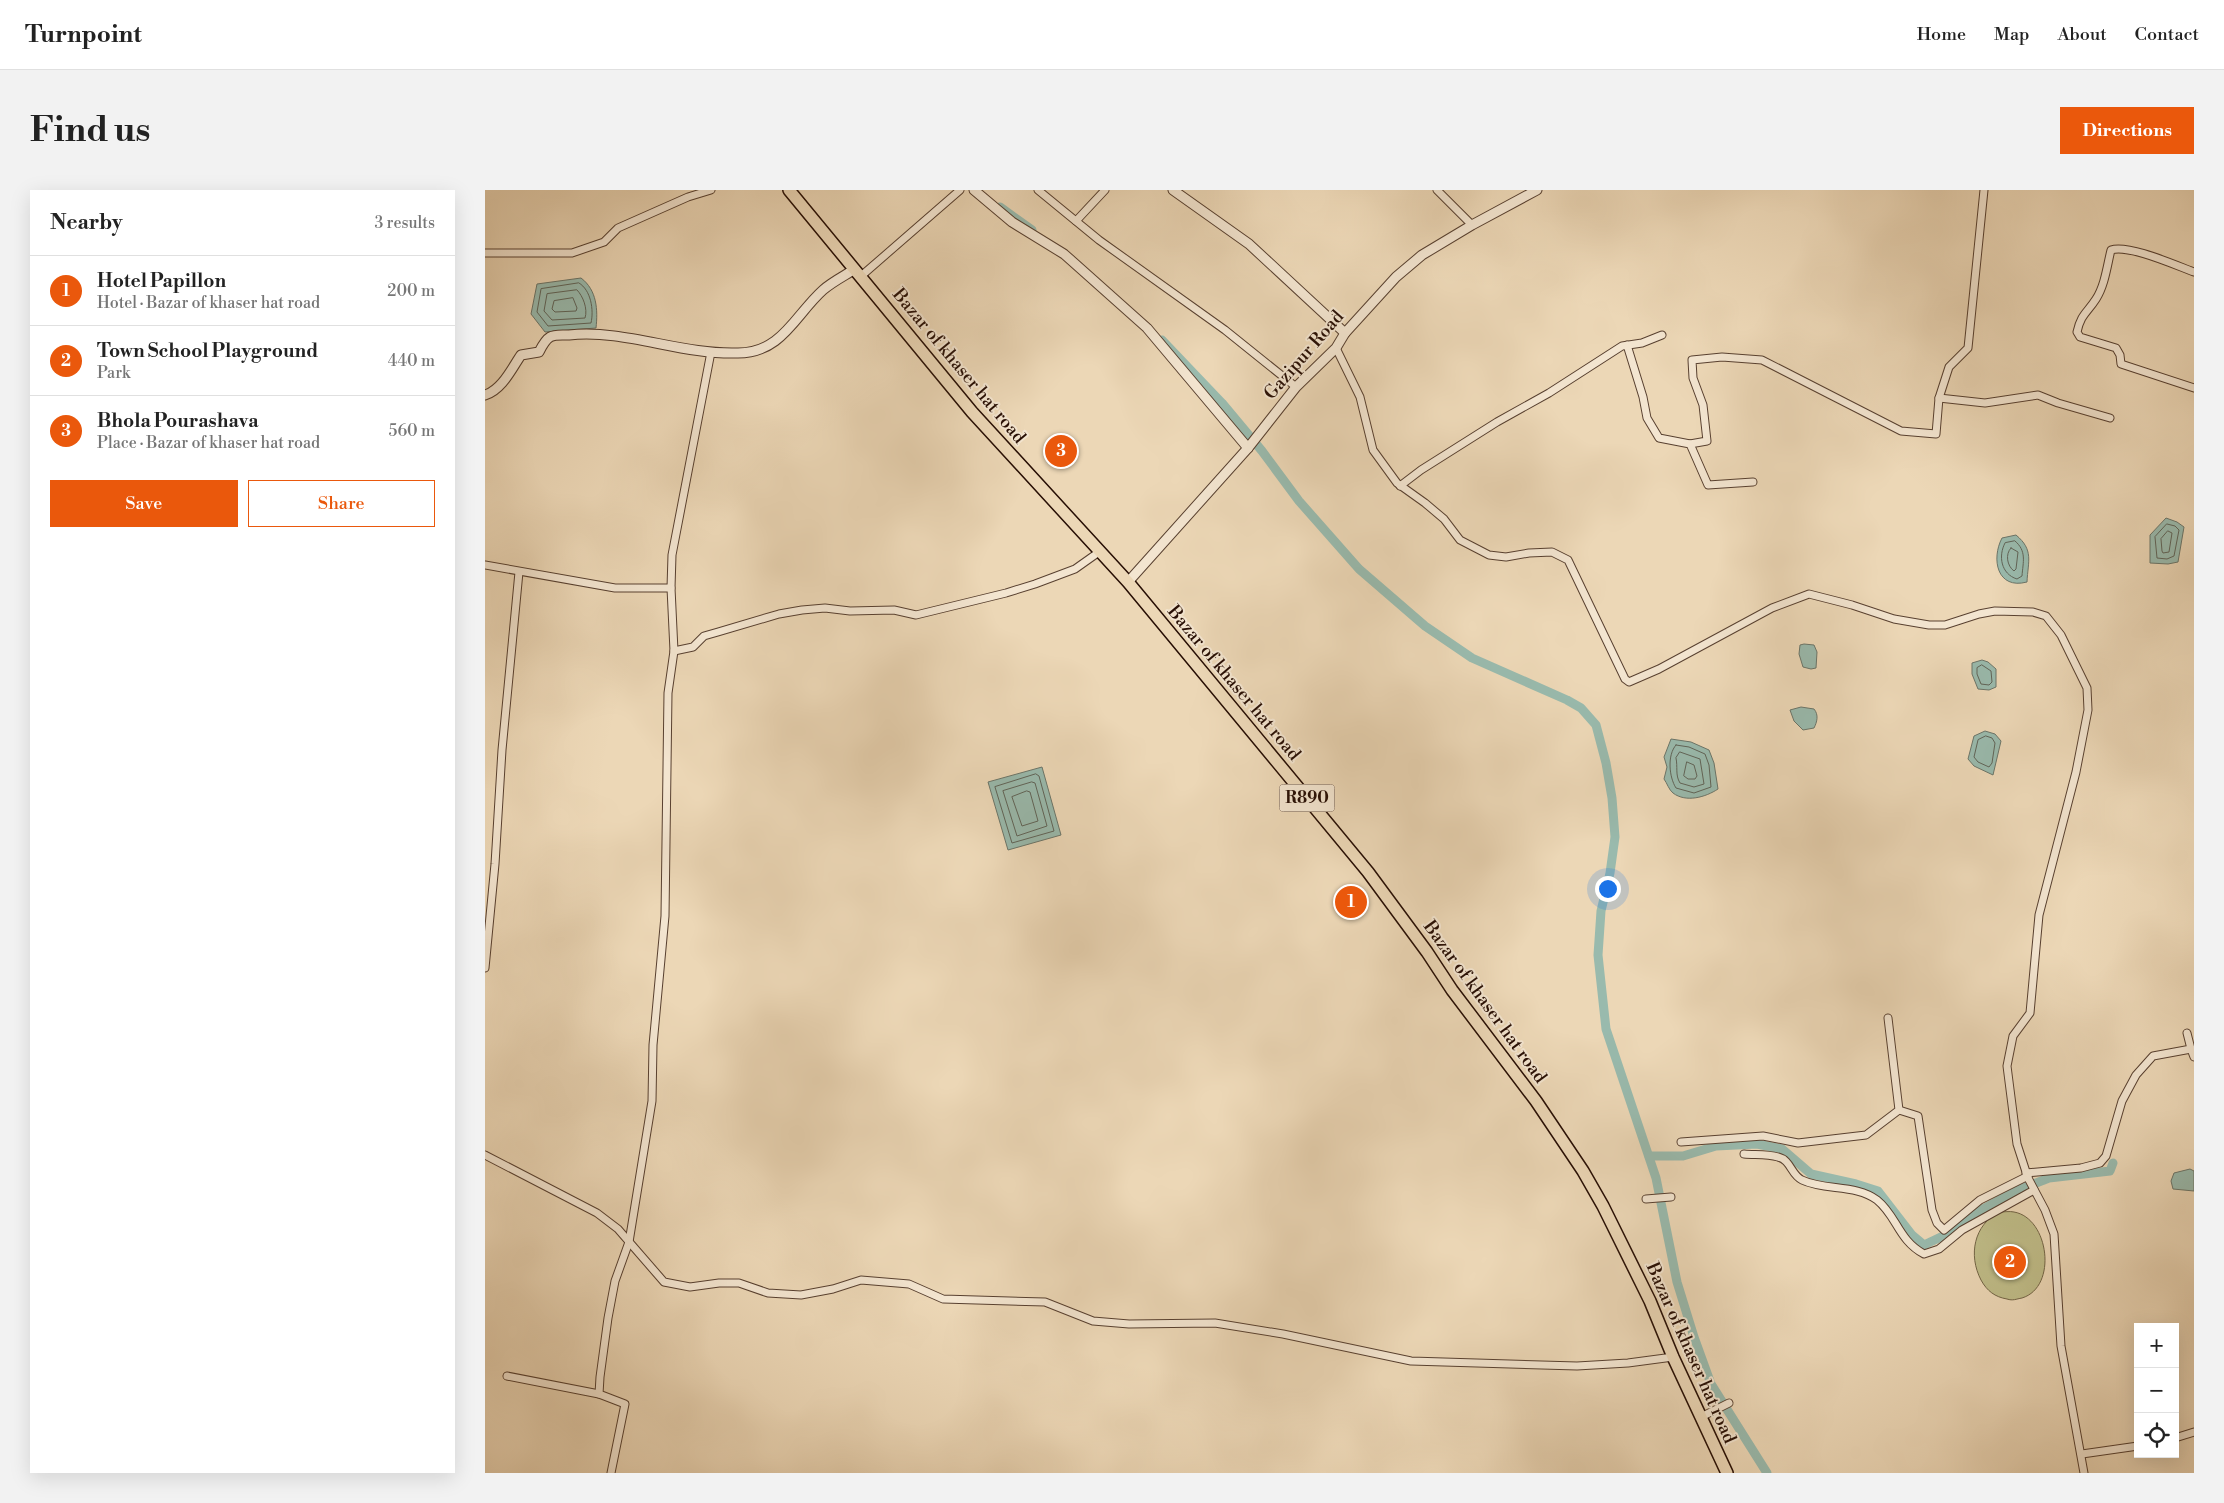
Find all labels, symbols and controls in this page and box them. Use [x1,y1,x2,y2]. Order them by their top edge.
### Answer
text: Turnpoint [25,20,142,50]
text: Home [1917,23,1966,46]
text: Map [1994,23,2030,46]
text: About [2058,23,2107,46]
text: Contact [2135,23,2199,46]
button: Directions [2060,107,2194,154]
text: Find us [30,109,150,152]
text: Nearby [50,210,123,236]
text: 3 results [374,213,435,233]
text: Hotel Papillon [97,269,226,293]
text: 1 [62,281,70,301]
text: 200 m [387,281,435,301]
street label: Bazar of khaser hat road [887,283,1031,449]
text: Hotel · Bazar of khaser hat road [97,293,320,313]
street label: Gazipur Road [1259,305,1350,404]
text: Town School Playground [97,339,318,363]
text: 2 [61,351,71,371]
text: 440 m [388,351,435,371]
text: Park [97,363,130,383]
text: Bhola Pourashava [97,409,258,433]
text: 3 [61,421,71,441]
text: 560 m [389,421,435,441]
pin: 3 [1045,432,1077,470]
text: Place · Bazar of khaser hat road [97,433,320,453]
button: Save [50,480,238,527]
button: Share [248,480,435,527]
street label: Bazar of khaser hat road [1162,600,1306,766]
road number: R890 [1279,784,1335,812]
your location [1595,876,1621,902]
pin: 1 [1335,883,1367,921]
street label: Bazar of khaser hat road [1418,915,1552,1089]
pin: 2 [1994,1243,2026,1281]
street label: Bazar of khaser hat road [1640,1258,1742,1448]
map controls [2134,1323,2179,1458]
button: + [2134,1323,2179,1368]
button: − [2134,1368,2179,1413]
button: locate [2134,1413,2179,1458]

